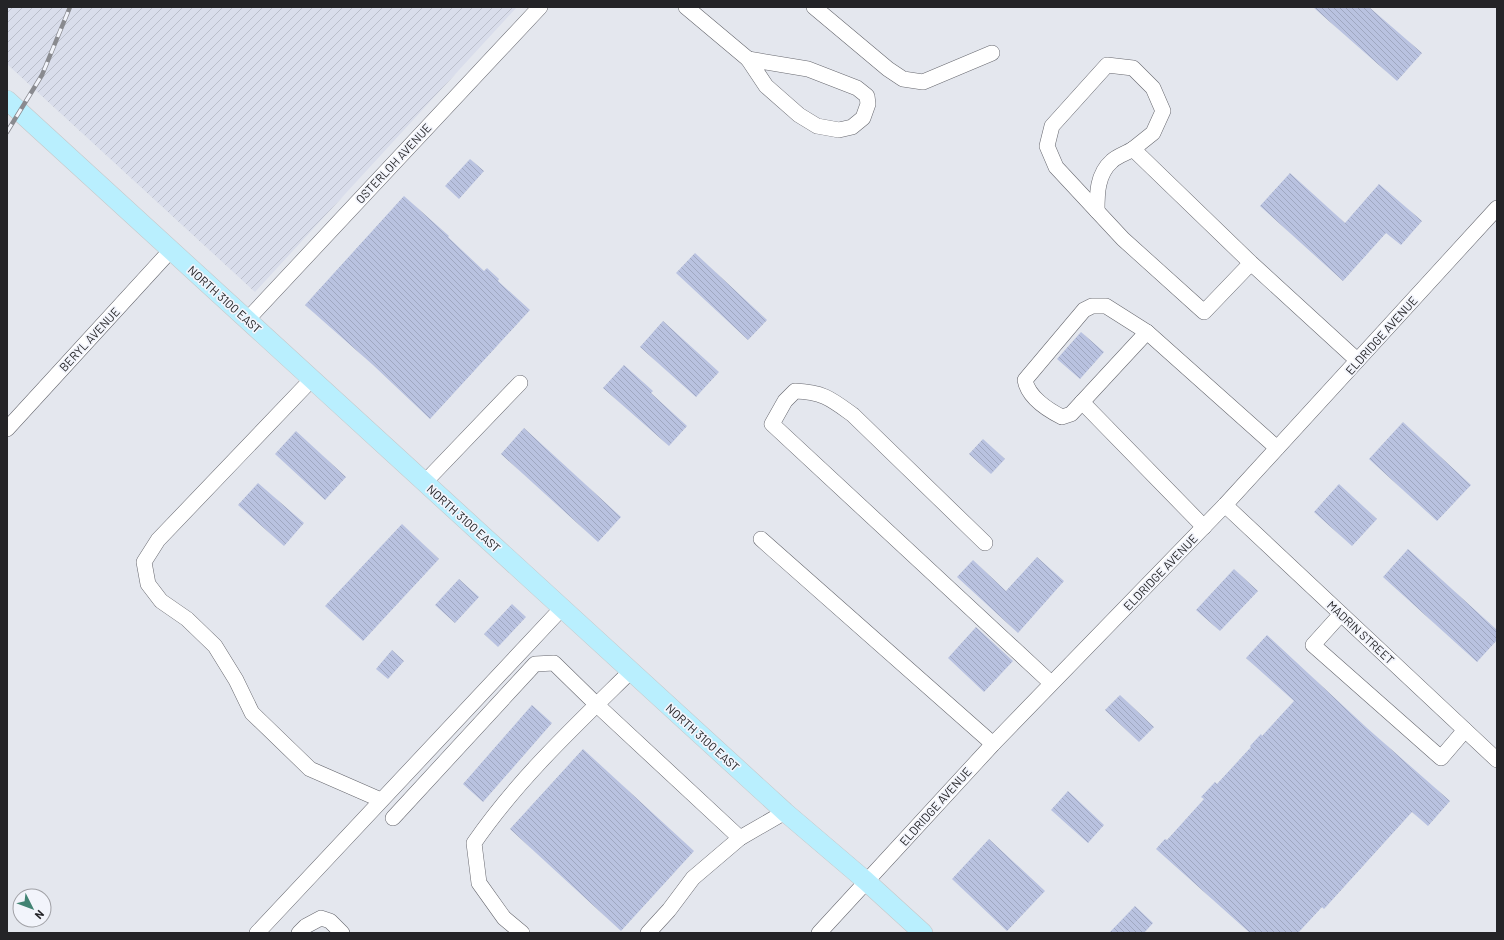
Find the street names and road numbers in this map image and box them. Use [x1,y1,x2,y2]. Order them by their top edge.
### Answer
street label: OSTERLOH AVENUE [352,120,434,206]
street label: NORTH 3100 EAST [185,262,265,336]
street label: ELDRIDGE AVENUE [1342,293,1420,377]
street label: BERYL AVENUE [56,304,122,374]
street label: NORTH 3100 EAST [424,481,504,555]
street label: ELDRIDGE AVENUE [1120,531,1200,613]
street label: MADRIN STREET [1325,597,1398,667]
street label: NORTH 3100 EAST [663,700,743,774]
street label: ELDRIDGE AVENUE [896,764,974,848]

